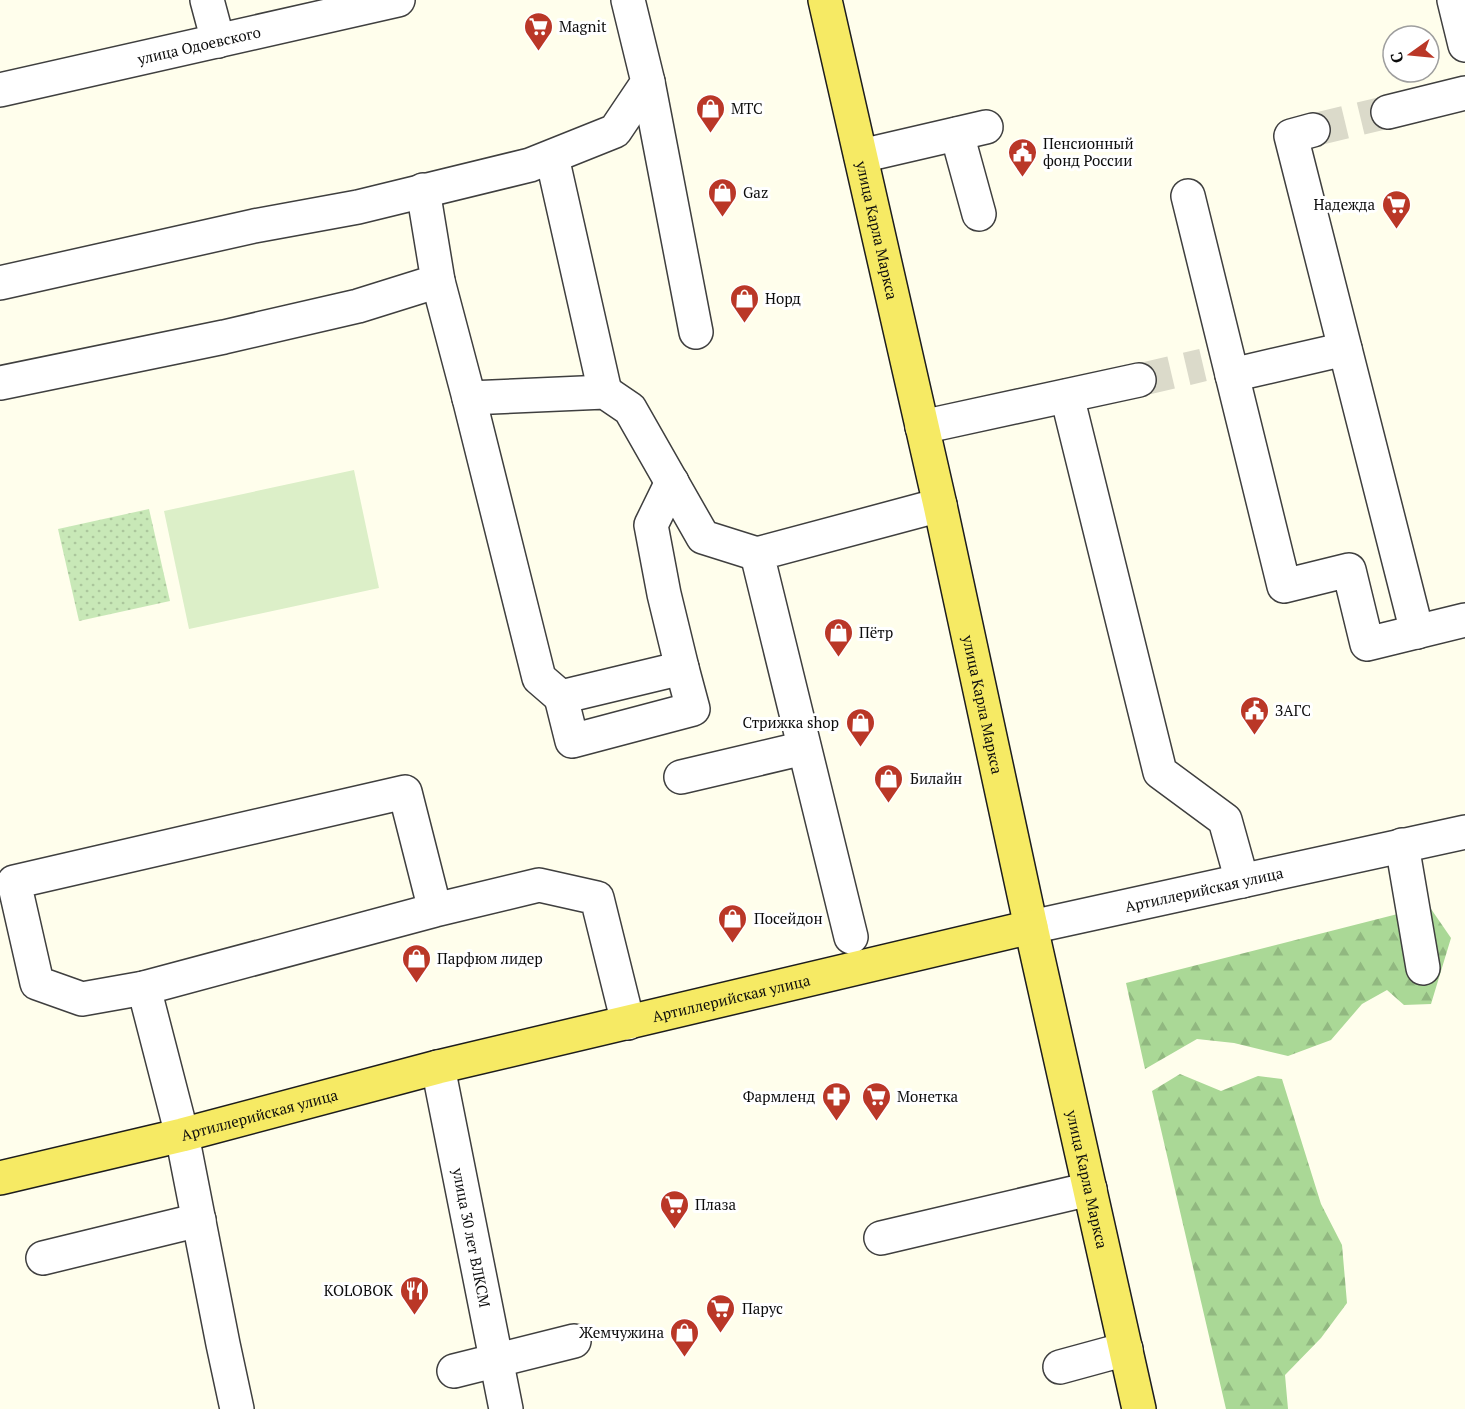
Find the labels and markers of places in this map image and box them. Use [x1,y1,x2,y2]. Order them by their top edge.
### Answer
supermarket icon: Magnit [522,10,554,52]
place label: Magnit [559,16,607,36]
shop icon: МТС [694,92,726,134]
place label: МТС [731,98,763,118]
place label: Пенсионный фонд России [1043,133,1134,170]
public building icon: Пенсионный фонд России [1006,136,1038,178]
shop icon: Gaz [706,176,738,218]
place label: Gaz [743,182,768,202]
supermarket icon: Надежда [1380,188,1412,230]
place label: Надежда [1314,194,1375,214]
shop icon: Норд [728,282,760,324]
place label: Норд [765,288,801,308]
shop icon: Пётр [822,616,854,658]
place label: Пётр [859,622,893,642]
public building icon: ЗАГС [1238,694,1270,736]
place label: ЗАГС [1275,700,1311,720]
shop icon: Стрижка shop [844,706,876,748]
place label: Стрижка shop [742,712,839,732]
shop icon: Билайн [873,762,905,804]
place label: Билайн [910,768,962,788]
shop icon: Посейдон [717,902,749,944]
place label: Посейдон [754,908,823,928]
shop icon: Парфюм лидер [400,942,432,984]
place label: Парфюм лидер [437,948,543,968]
pharmacy icon: Фармленд [820,1080,852,1122]
supermarket icon: Монетка [860,1080,892,1122]
place label: Фармленд [743,1086,815,1106]
place label: Монетка [897,1086,959,1106]
supermarket icon: Плаза [658,1188,690,1230]
place label: Плаза [695,1194,737,1214]
restaurant icon: KOLOBOK [398,1274,430,1316]
place label: KOLOBOK [324,1280,393,1300]
supermarket icon: Парус [705,1292,737,1334]
place label: Парус [742,1298,783,1318]
shop icon: Жемчужина [669,1316,701,1358]
place label: Жемчужина [579,1322,664,1342]

